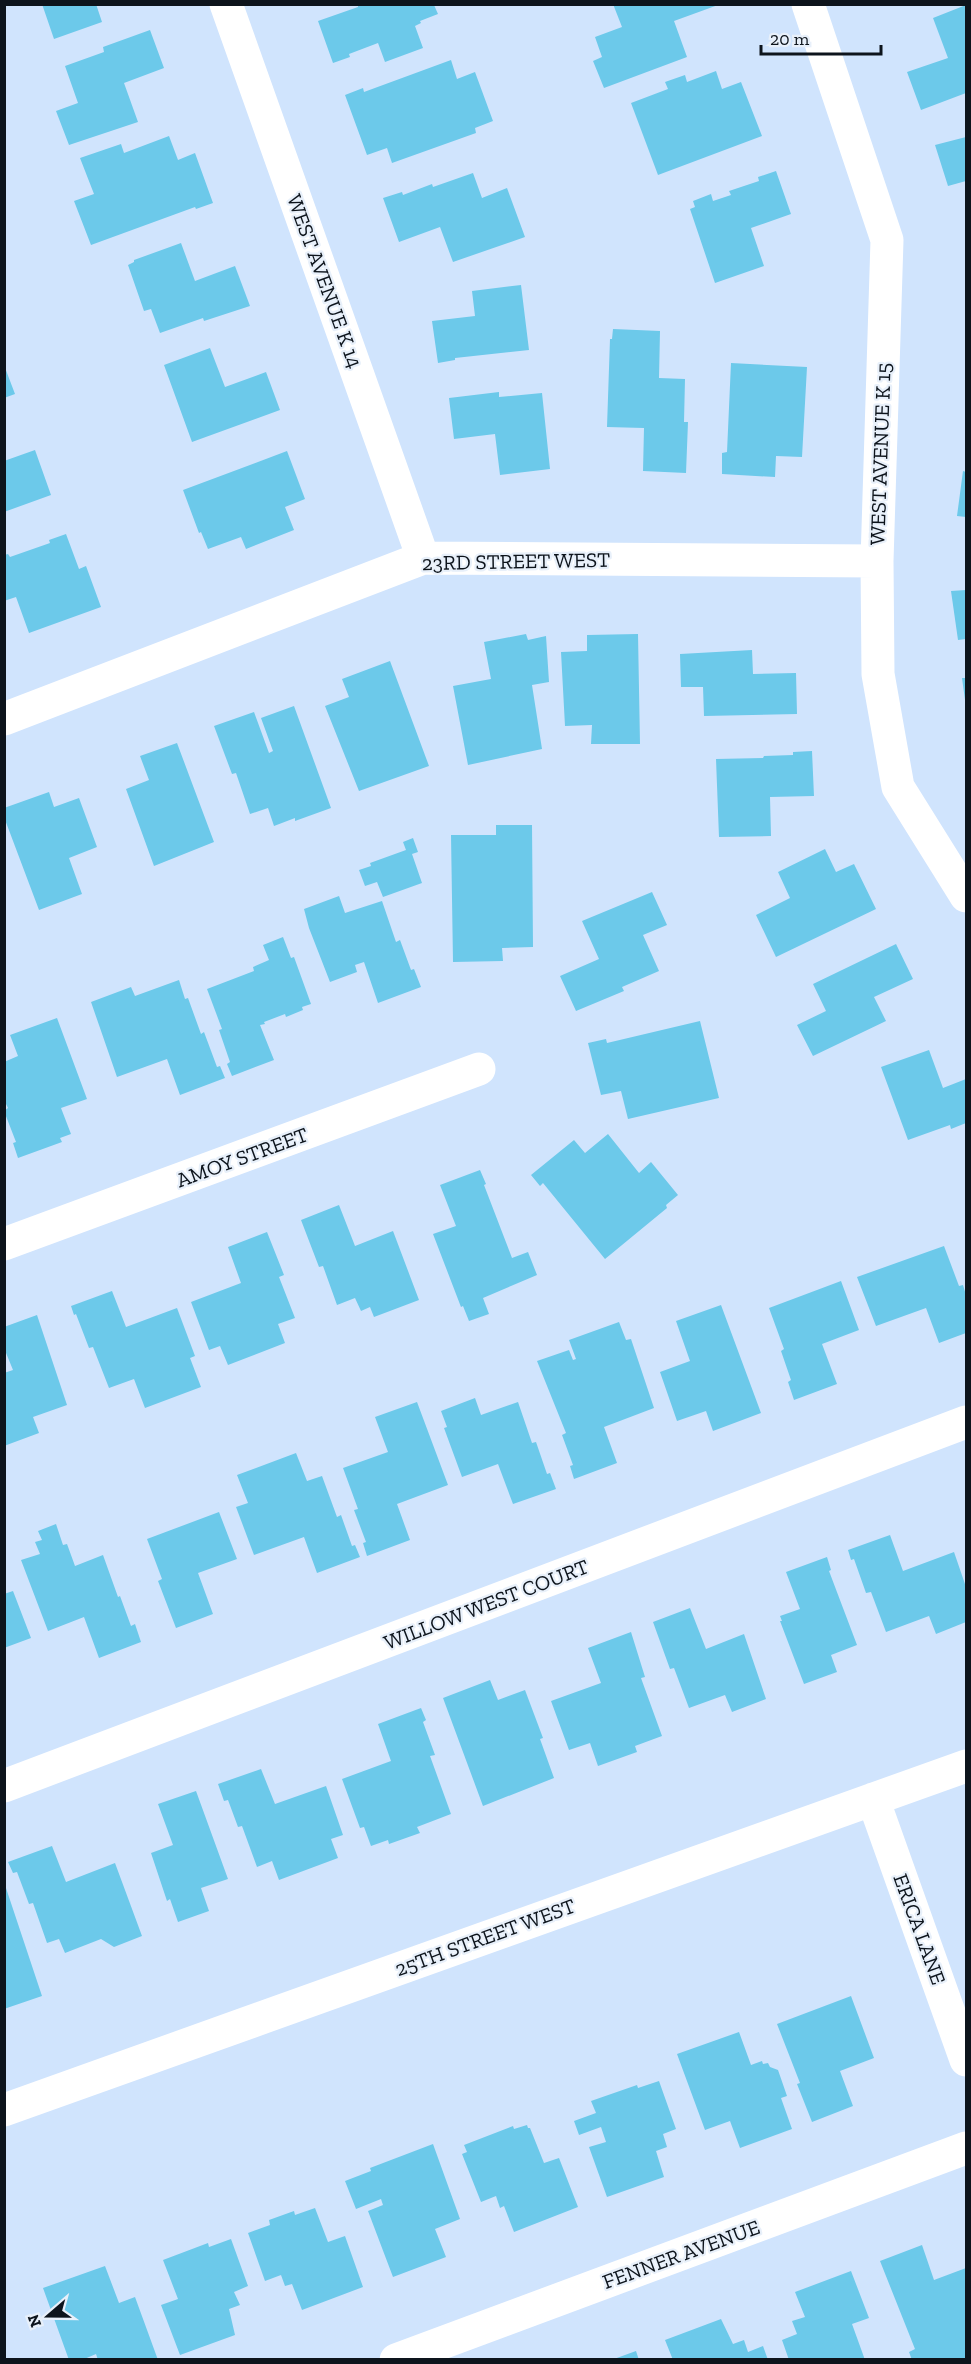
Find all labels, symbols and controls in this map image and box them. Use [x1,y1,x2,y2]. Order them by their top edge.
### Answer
scale bar [761,18,881,56]
text: 20 m [770,28,810,50]
street label: WEST AVENUE K 14 [282,191,368,371]
street label: WEST AVENUE K 15 [864,362,896,546]
street label: 23RD STREET WEST [422,547,610,575]
street label: AMOY STREET [173,1122,311,1192]
street label: WILLOW WEST COURT [380,1553,592,1655]
street label: ERICA LANE [888,1870,952,1988]
street label: 25TH STREET WEST [391,1893,579,1981]
street label: FENNER AVENUE [599,2214,763,2294]
north arrow [18,2286,78,2346]
text: N [23,2312,45,2330]

